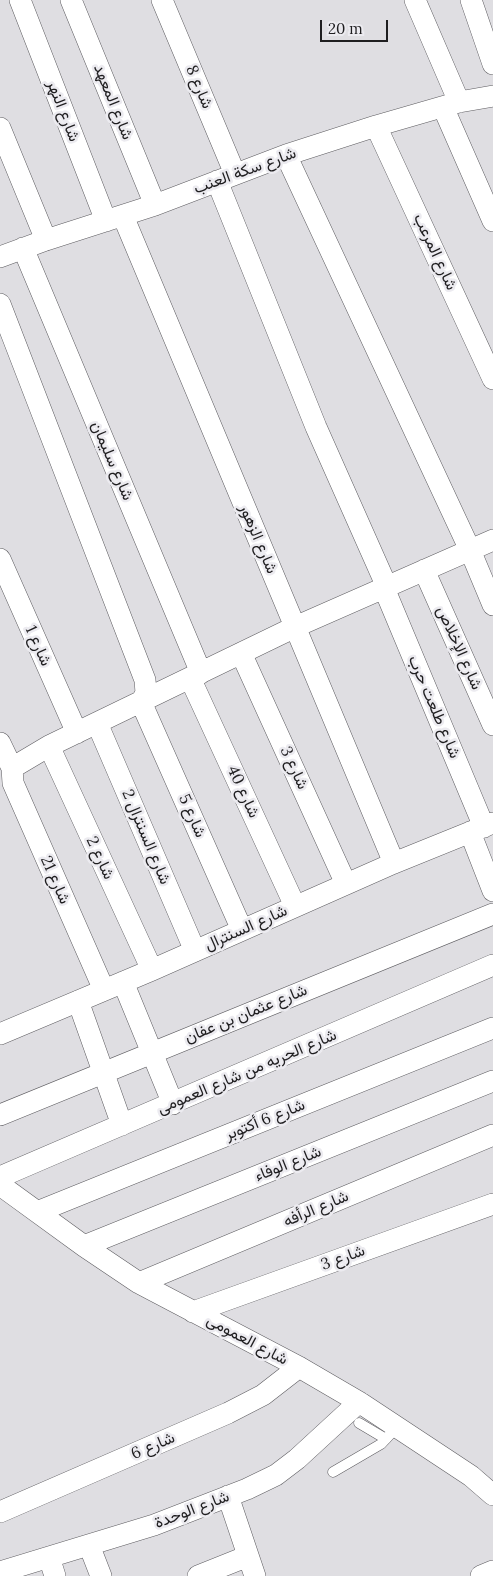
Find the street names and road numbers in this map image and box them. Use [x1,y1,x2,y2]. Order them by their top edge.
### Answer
street label: شارع المعهد [89,62,137,142]
street label: شارع 8 [181,62,217,112]
street label: شارع النهر [43,78,83,144]
street label: شارع سكة العنب [191,144,299,198]
street label: شارع المرعب [409,211,461,293]
street label: شارع سليمان [87,419,137,503]
street label: شارع الزهور [235,501,281,577]
street label: شارع الإخلاص [432,603,486,693]
street label: شارع 1 [21,623,55,669]
street label: شارع طلعت حرب [404,653,464,761]
street label: شارع 3 [276,743,312,793]
street label: شارع 40 [223,763,263,821]
street label: شارع السنترال 2 [117,787,175,887]
street label: شارع 5 [174,791,210,841]
street label: شارع 2 [82,834,118,882]
street label: شارع 21 [36,853,74,907]
street label: شارع السنترال [202,901,290,955]
street label: شارع عثمان بن عفان [182,981,310,1047]
street label: شارع الحريه من شارع العمومى [154,1025,340,1119]
street label: شارع 6 أكتوبر [222,1095,308,1145]
street label: شارع الوفاء [252,1142,324,1186]
street label: شارع الرأفه [280,1187,352,1231]
street label: شارع 3 [318,1241,368,1275]
street label: شارع العمومى [203,1311,291,1369]
street label: شارع 6 [128,1428,178,1464]
street label: شارع الوحدة [152,1487,232,1533]

